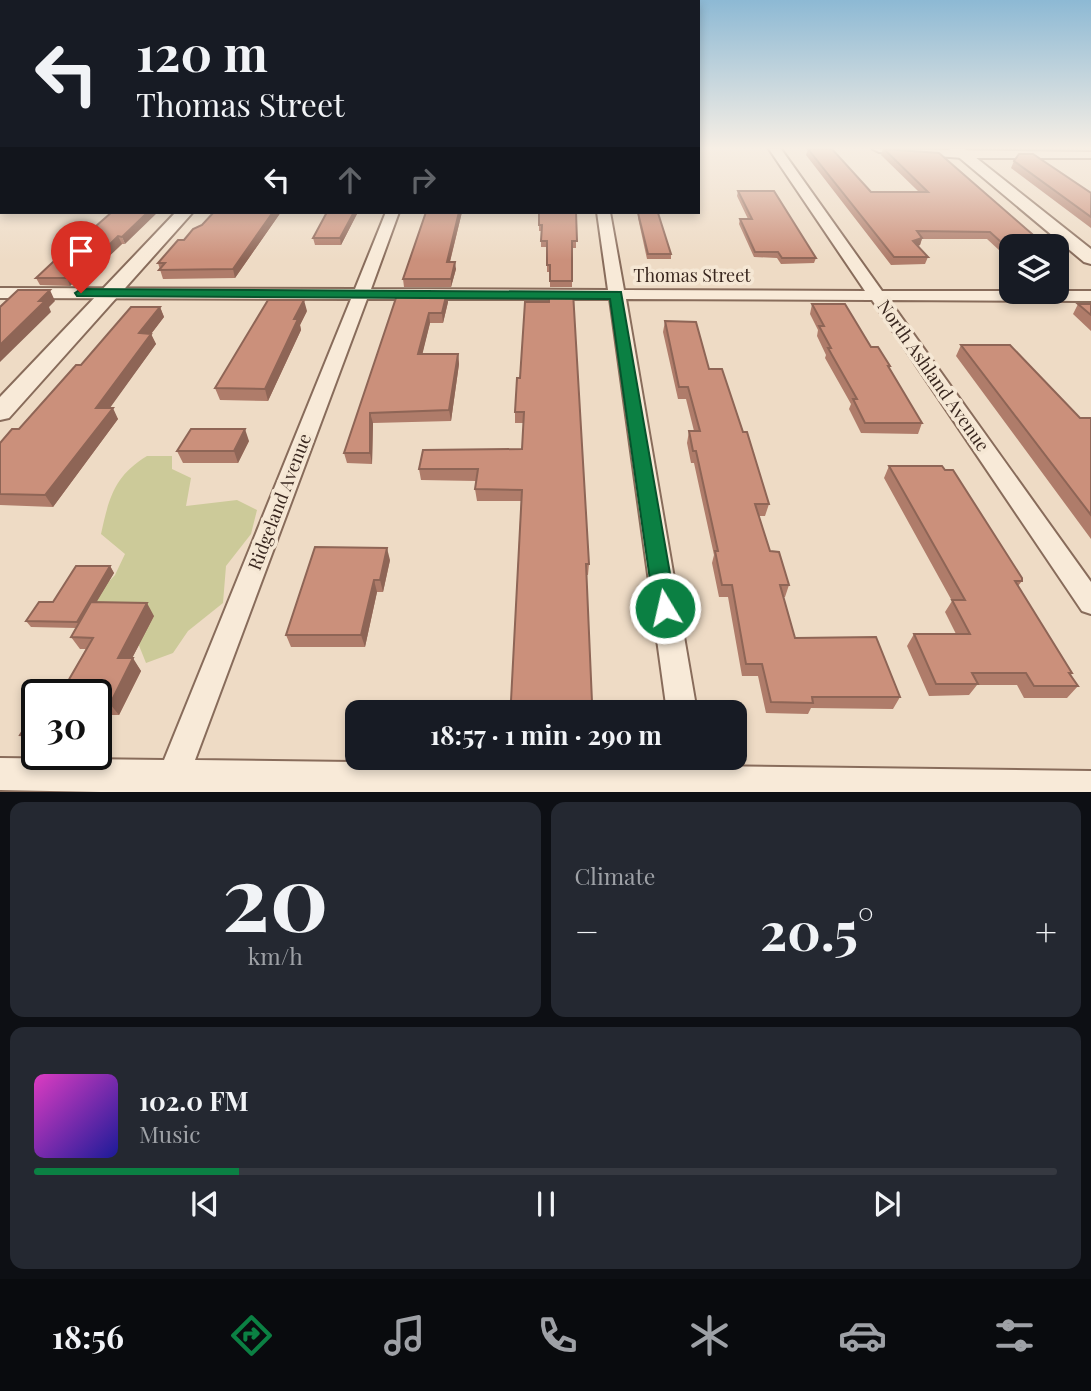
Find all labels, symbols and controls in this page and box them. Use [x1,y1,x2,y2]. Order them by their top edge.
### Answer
text: 120 m [136,19,268,84]
icon: left [21,28,112,119]
text: Thomas Street [136,82,345,125]
icon: left [258,161,296,199]
icon: ahead [331,161,369,199]
icon: right [404,161,442,199]
pin [51,221,111,293]
icon: arrive [62,232,100,270]
map controls [999,234,1069,304]
button: layers [999,234,1069,304]
street label: Thomas Street [633,263,751,287]
street label: North Ashland Avenue [872,295,995,456]
street label: Ridgeland Avenue [242,430,316,573]
position arrow [628,571,702,645]
speed limit sign: 30 [21,679,112,770]
text: 18:57 · 1 min · 290 m [430,717,662,752]
text: 20 [222,834,328,955]
text: Climate [575,860,655,891]
text: 20.5° [760,895,874,964]
text: − [575,905,599,956]
text: + [1035,905,1057,956]
text: km/h [248,940,303,971]
text: 102.0 FM [139,1083,249,1118]
text: Music [139,1118,200,1149]
icon: previous [186,1185,224,1223]
icon: pause [527,1185,565,1223]
icon: next [868,1185,906,1223]
icon: directions [227,1311,276,1360]
icon: music [380,1311,429,1360]
icon: phone [533,1311,582,1360]
icon: climate [685,1311,734,1360]
icon: car [838,1311,887,1360]
icon: filters [990,1311,1039,1360]
text: 18:56 [52,1314,124,1357]

